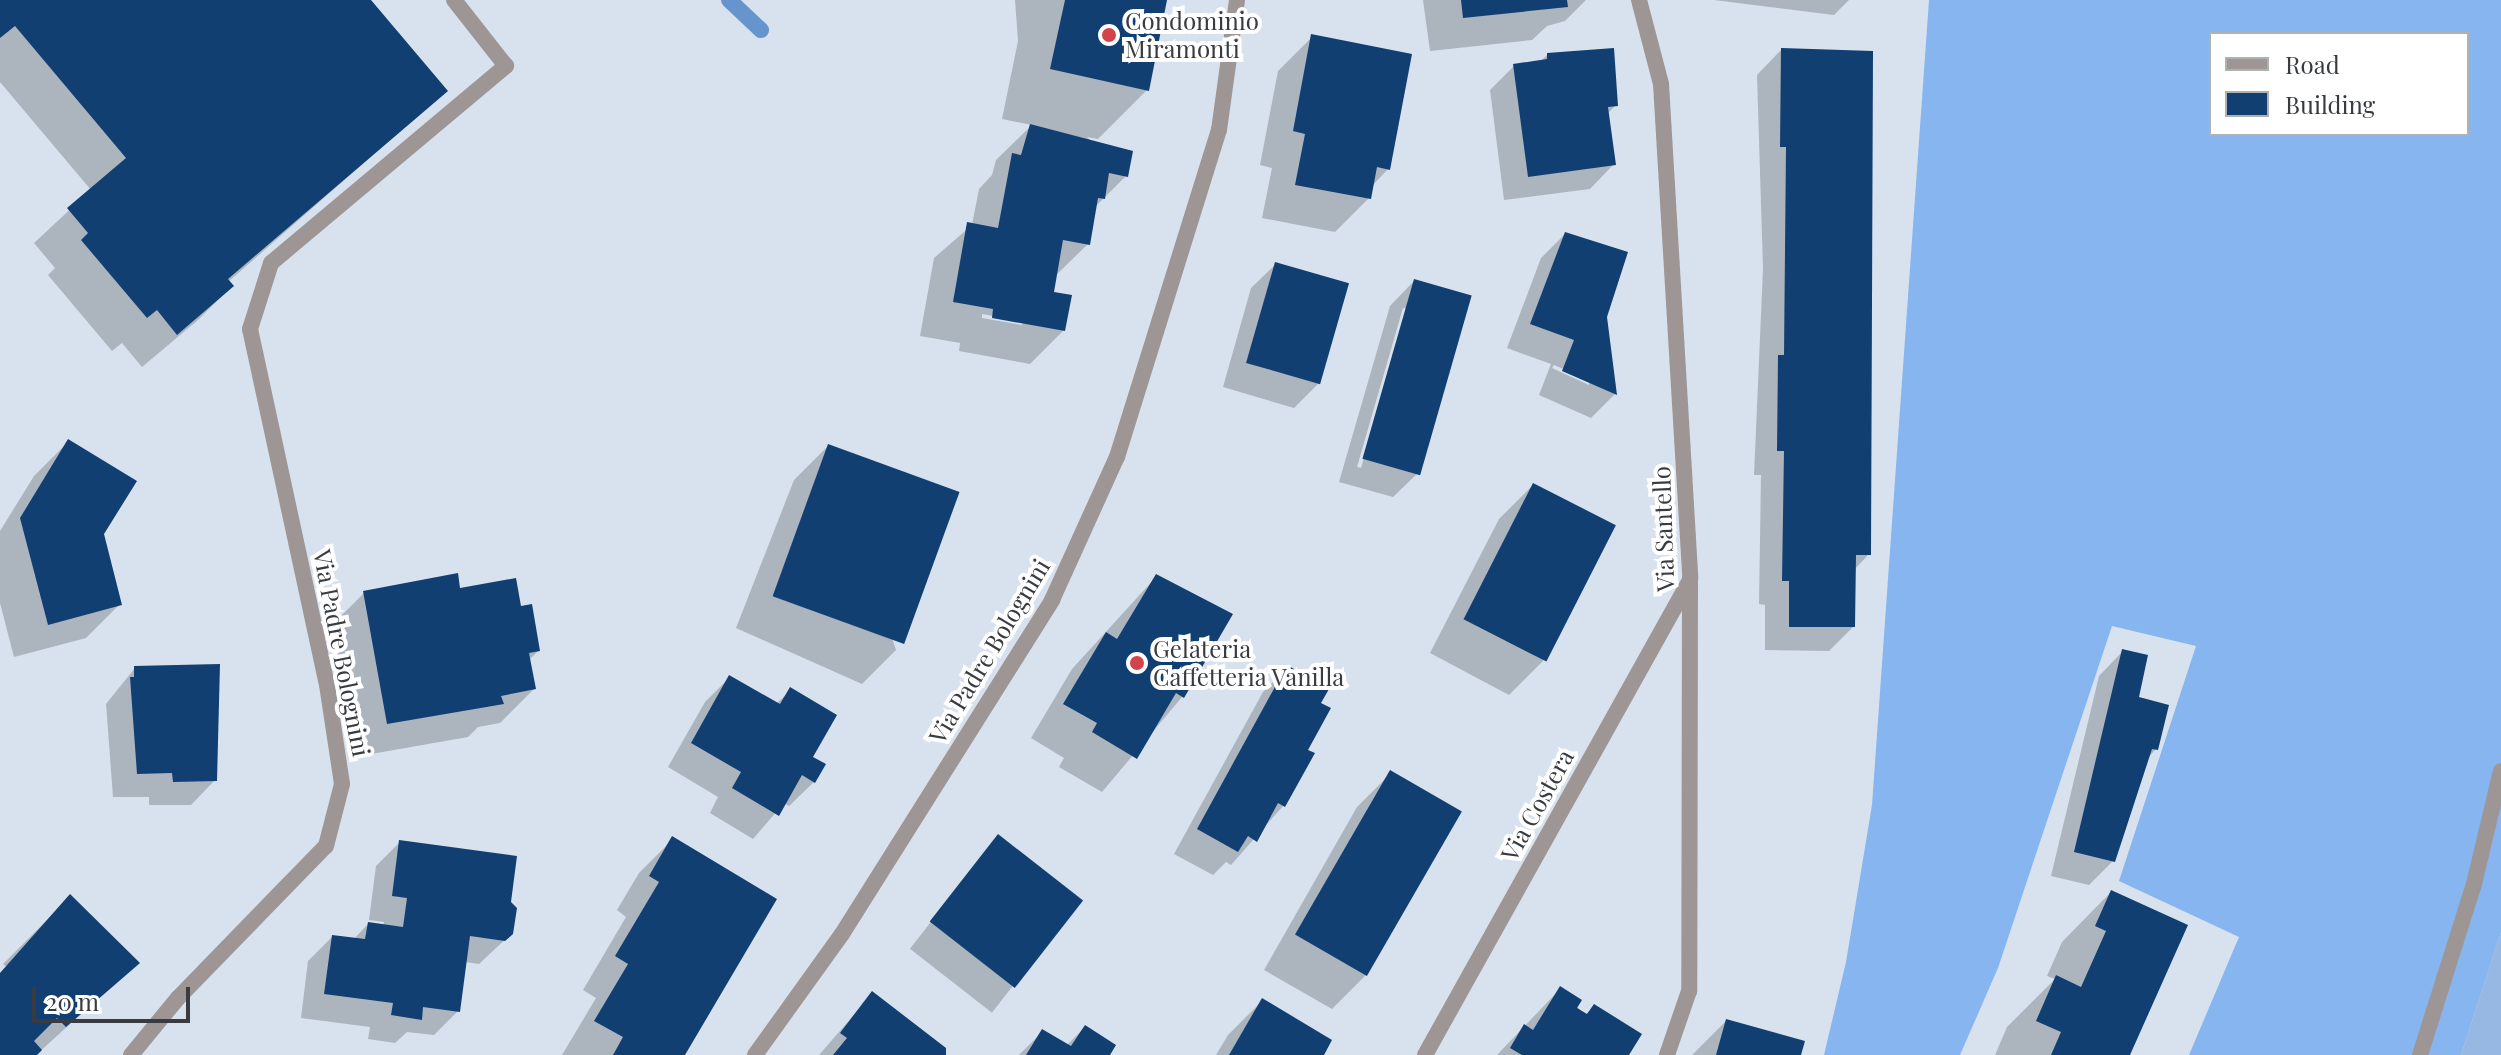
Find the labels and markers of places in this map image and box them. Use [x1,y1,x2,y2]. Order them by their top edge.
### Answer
place label: Condominio Miramonti [1125,7,1259,63]
marker: Condominio Miramonti [1100,26,1118,44]
place label: Gelateria Caffetteria Vanilla [1153,635,1345,691]
marker: Gelateria Caffetteria Vanilla [1128,654,1146,672]

